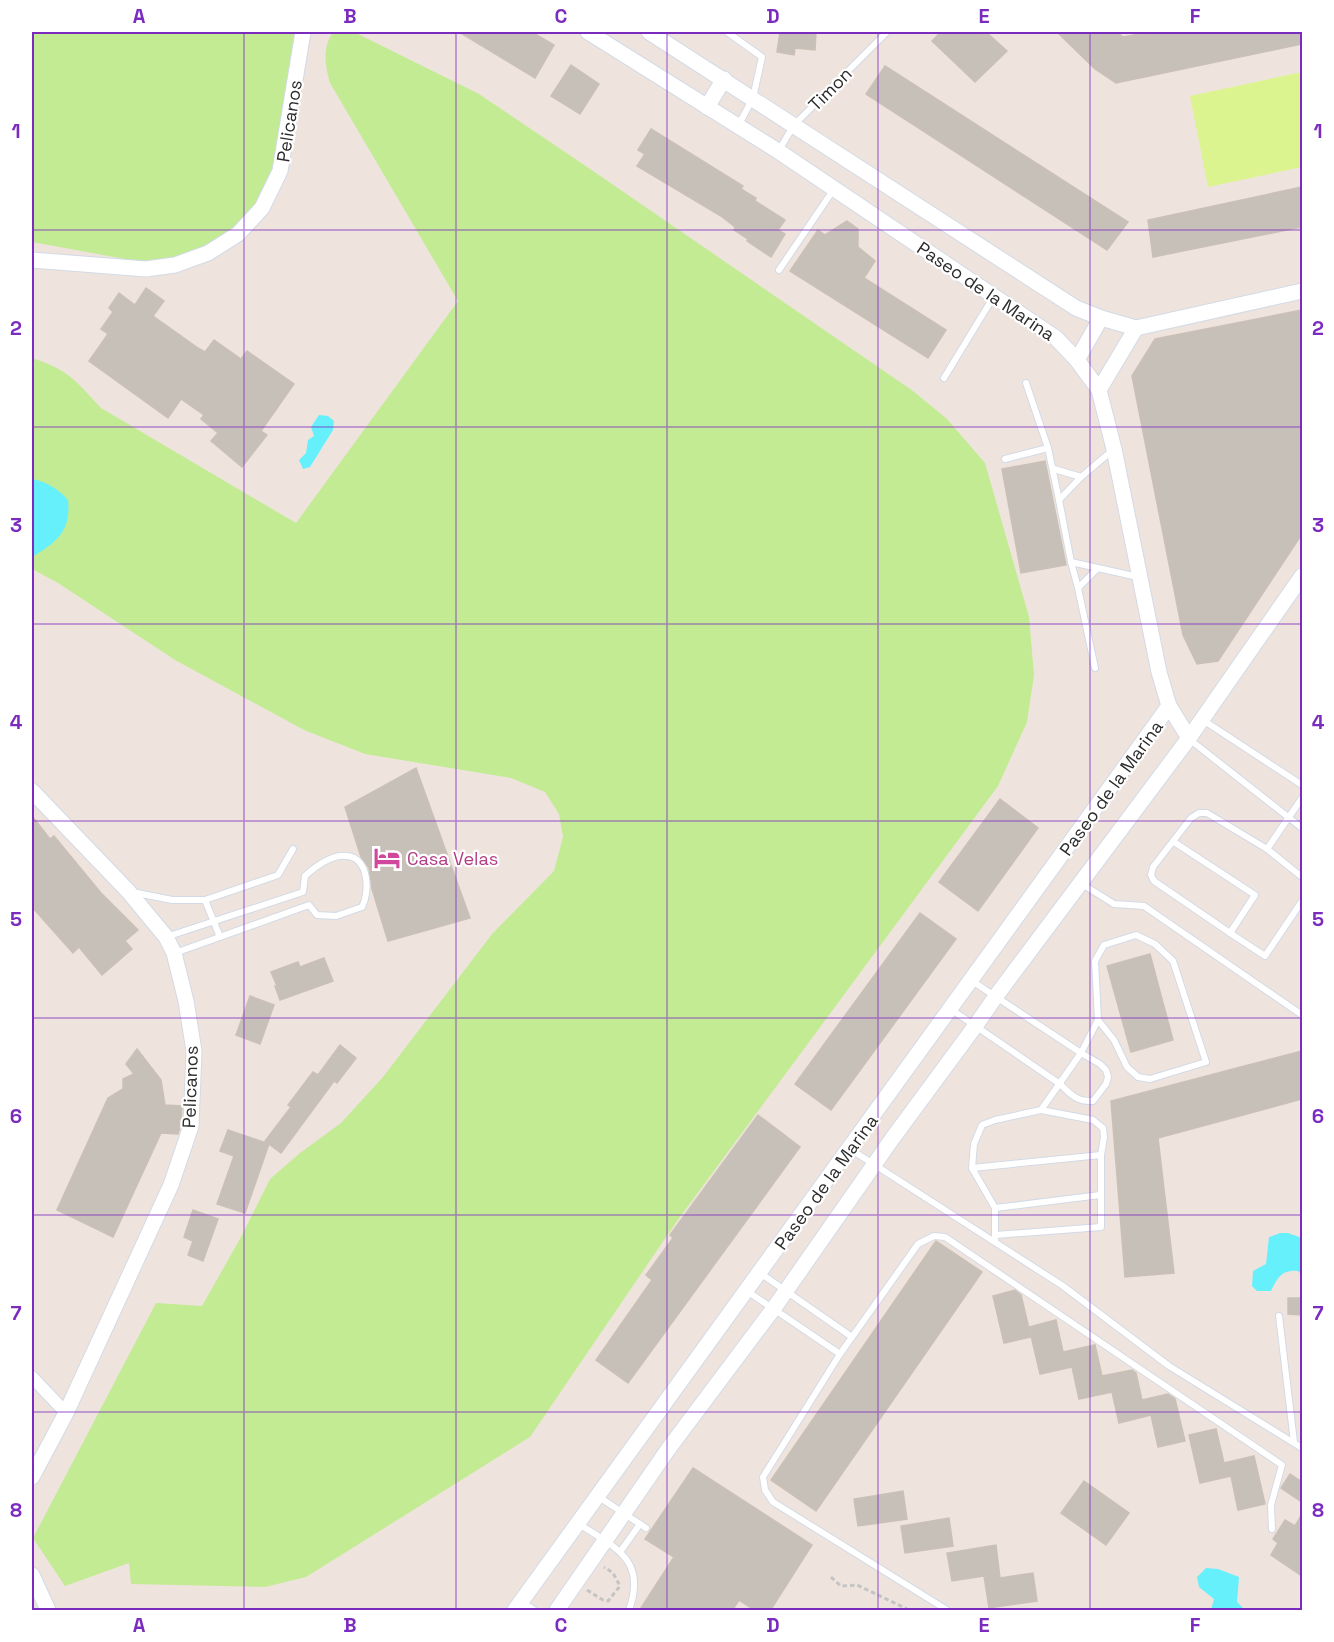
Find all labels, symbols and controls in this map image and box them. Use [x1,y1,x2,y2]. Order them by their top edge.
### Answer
text: A [133,3,146,29]
text: B [343,3,357,29]
text: C [555,3,568,29]
text: D [766,3,780,29]
text: E [978,3,990,29]
text: F [1190,3,1201,29]
street label: Timon [803,62,857,116]
street label: Pelicanos [271,78,307,164]
text: 1 [11,118,21,144]
text: 1 [1313,118,1323,144]
street label: Paseo de la Marina [913,236,1059,346]
text: 2 [10,315,22,341]
text: 2 [1312,315,1324,341]
text: 3 [10,512,22,538]
text: 3 [1312,512,1324,538]
text: 4 [10,709,23,735]
text: 4 [1312,709,1325,735]
street label: Paseo de la Marina [1054,716,1168,860]
hotel icon: Casa Velas [372,843,402,873]
place label: Casa Velas [407,847,498,870]
text: 5 [10,906,22,932]
text: 5 [1312,906,1324,932]
street label: Pelicanos [177,1045,203,1129]
text: 6 [10,1103,22,1129]
text: 6 [1312,1103,1324,1129]
street label: Paseo de la Marina [769,1110,883,1254]
text: 7 [10,1300,22,1326]
text: 7 [1312,1300,1324,1326]
text: 8 [10,1497,22,1523]
text: 8 [1312,1497,1324,1523]
text: A [133,1612,146,1638]
text: B [343,1612,357,1638]
text: C [555,1612,568,1638]
text: D [766,1612,780,1638]
text: E [978,1612,990,1638]
text: F [1190,1612,1201,1638]

